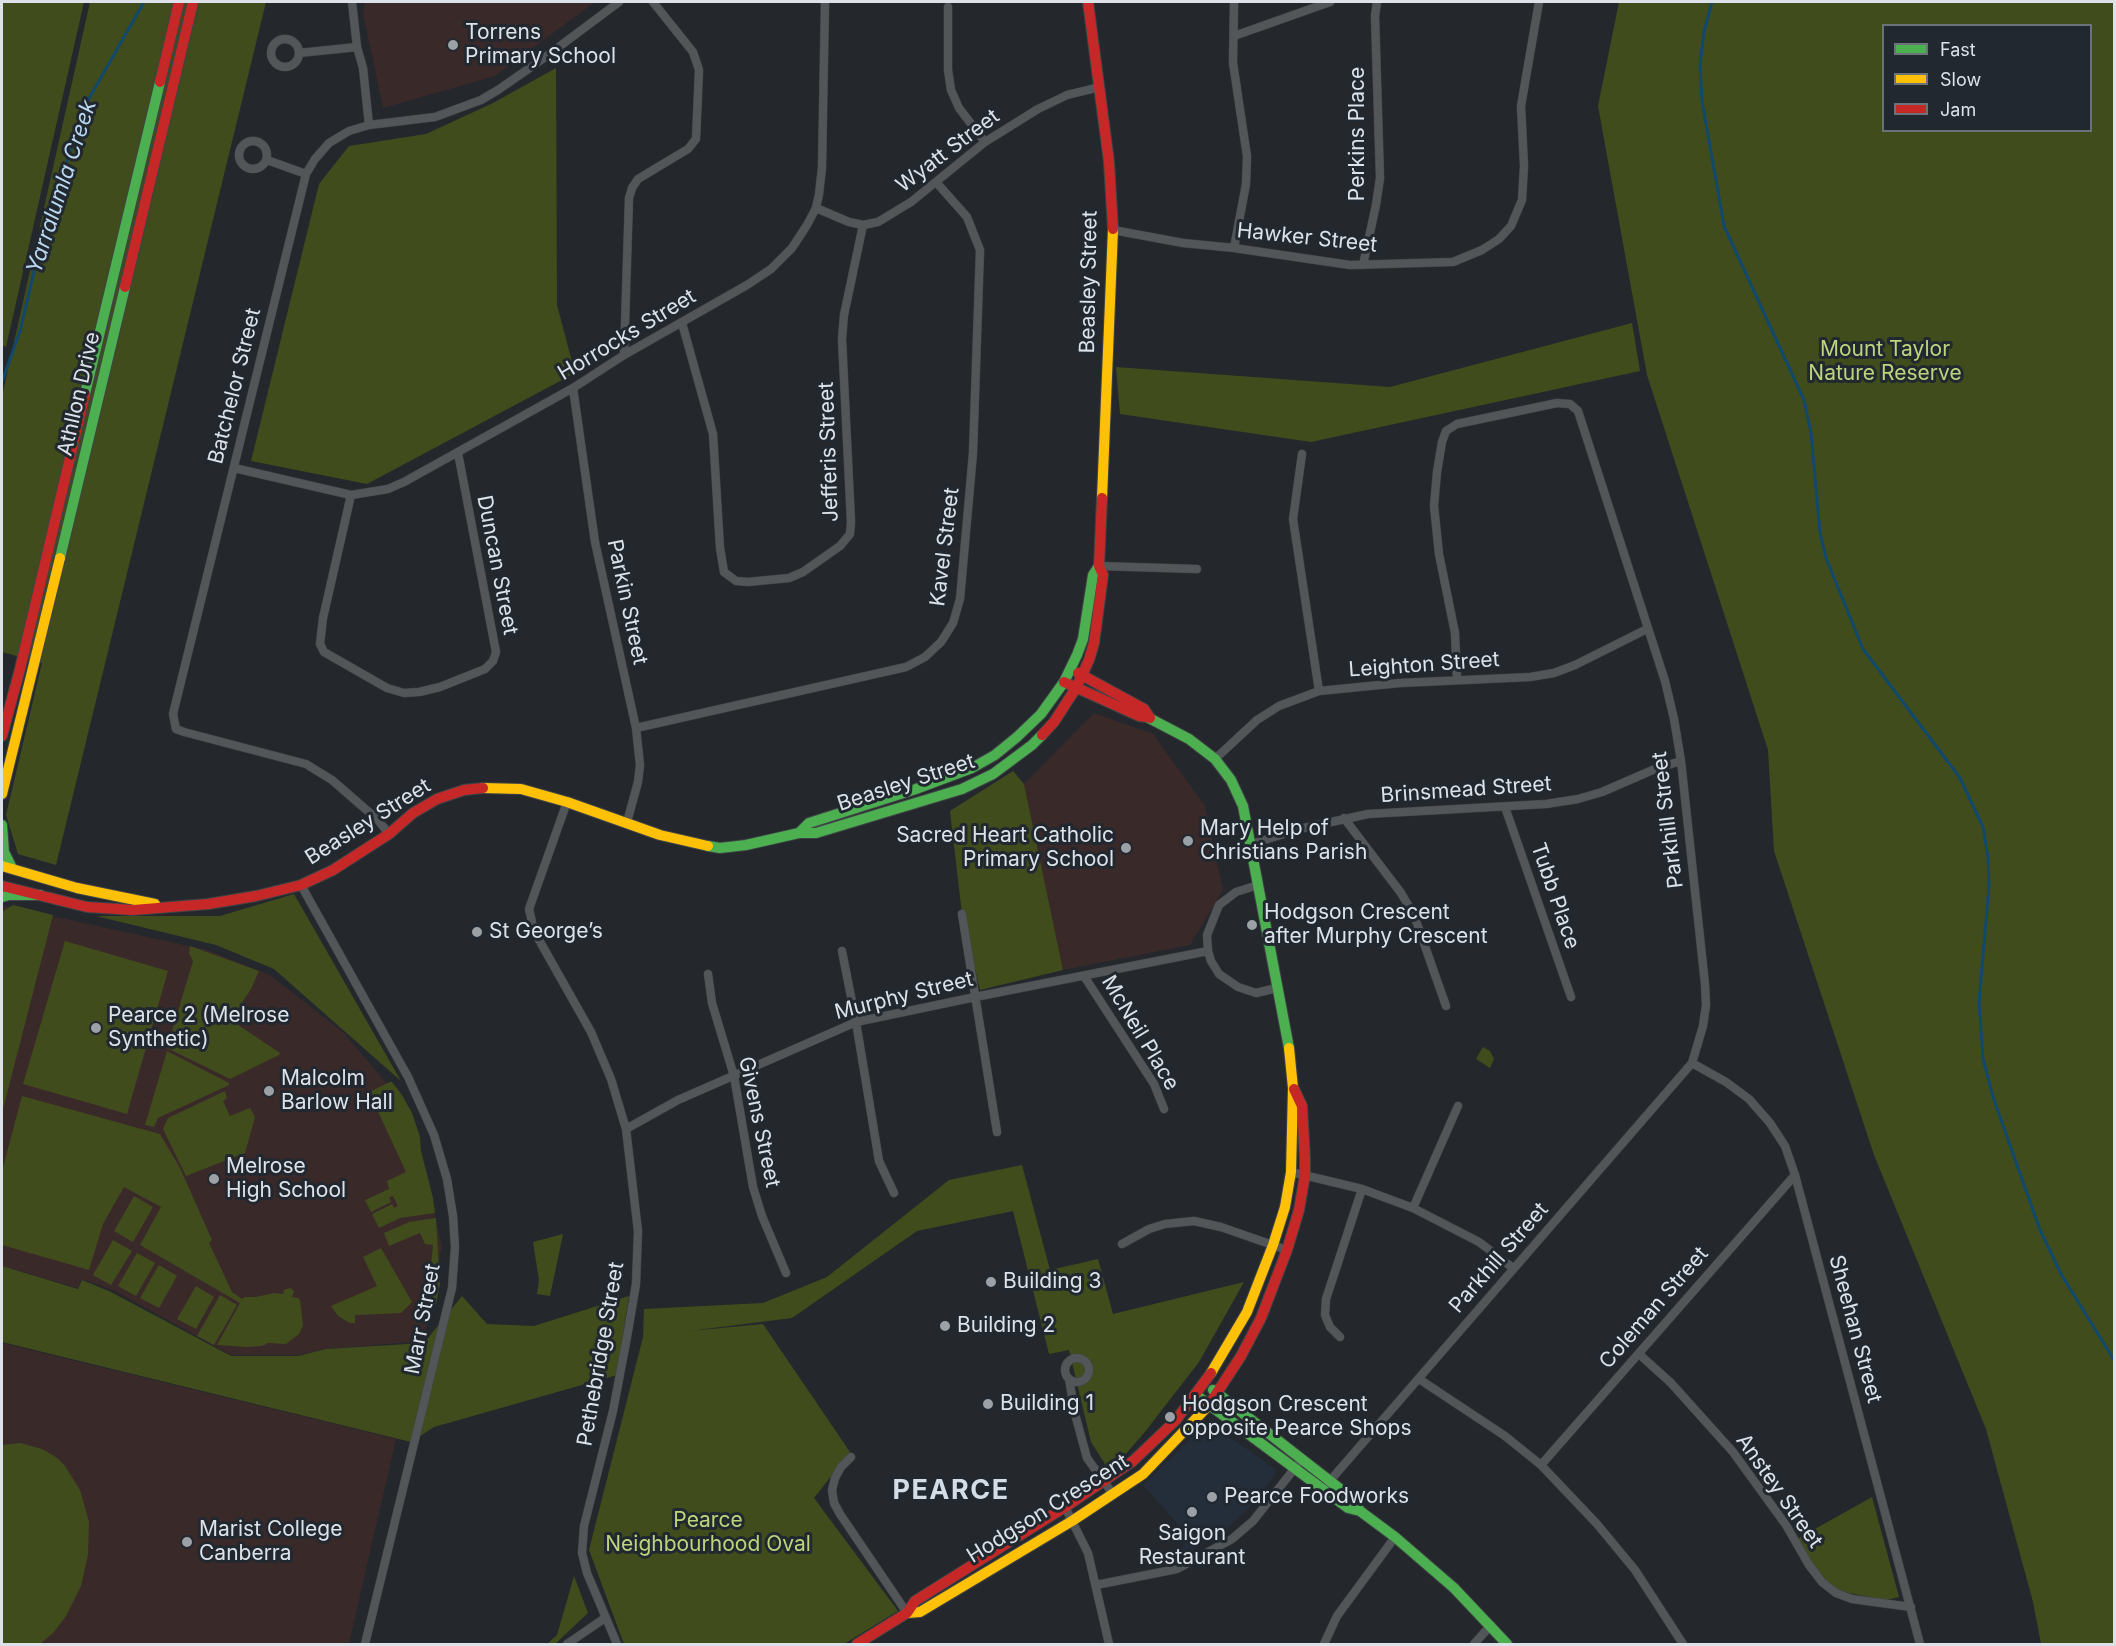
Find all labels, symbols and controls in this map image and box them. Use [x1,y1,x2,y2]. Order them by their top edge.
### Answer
place label: Torrens Primary School [465,20,616,70]
legend [1882,24,2092,132]
marker: Torrens Primary School [446,38,460,52]
text: Fast [1940,39,1976,60]
street label: Perkins Place [1345,67,1371,201]
text: Slow [1940,69,1981,90]
water label: Yarralumla Creek [22,97,102,277]
text: Jam [1940,99,1976,120]
street label: Wyatt Street [891,104,1005,198]
street label: Beasley Street [1075,210,1103,354]
street label: Hawker Street [1236,218,1378,258]
street label: Horrocks Street [554,284,700,386]
street label: Batchelor Street [203,306,267,466]
street label: Athllon Drive [52,330,106,458]
park label: Mount Taylor Nature Reserve [1808,337,1962,387]
street label: Jefferis Street [814,382,844,522]
street label: Kavel Street [925,486,965,608]
street label: Duncan Street [471,493,523,637]
street label: Parkin Street [601,537,653,667]
street label: Leighton Street [1348,647,1500,683]
street label: Beasley Street [834,749,978,817]
street label: Parkhill Street [1647,750,1689,890]
street label: Brinsmead Street [1380,771,1552,809]
street label: Beasley Street [301,773,435,871]
place label: Mary Help of Christians Parish [1200,816,1367,866]
place label: Sacred Heart Catholic Primary School [896,823,1114,873]
marker: Mary Help of Christians Parish [1181,834,1195,848]
street label: Tubb Place [1525,840,1585,952]
marker: Sacred Heart Catholic Primary School [1119,841,1133,855]
place label: Hodgson Crescent after Murphy Crescent [1264,900,1488,950]
marker: Hodgson Crescent after Murphy Crescent [1245,918,1259,932]
place label: St George’s [489,919,603,945]
marker: St George’s [470,925,484,939]
street label: Murphy Street [832,967,976,1025]
street label: McNeil Place [1096,971,1184,1095]
place label: Pearce 2 (Melrose Synthetic) [108,1003,289,1053]
marker: Pearce 2 (Melrose Synthetic) [89,1021,103,1035]
street label: Givens Street [733,1054,785,1190]
place label: Malcolm Barlow Hall [281,1066,393,1116]
marker: Malcolm Barlow Hall [262,1084,276,1098]
place label: Melrose High School [226,1154,346,1204]
marker: Melrose High School [207,1172,221,1186]
street label: Parkhill Street [1444,1198,1554,1318]
street label: Coleman Street [1594,1242,1714,1374]
street label: Sheehan Street [1823,1252,1887,1406]
street label: Pethebridge Street [572,1260,630,1448]
street label: Marr Street [400,1262,446,1376]
place label: Building 3 [1003,1269,1101,1295]
marker: Building 3 [984,1275,998,1289]
place label: Building 2 [957,1313,1055,1339]
marker: Building 2 [938,1319,952,1333]
place label: Building 1 [1000,1391,1094,1417]
place label: Hodgson Crescent opposite Pearce Shops [1182,1392,1412,1442]
marker: Building 1 [981,1397,995,1411]
marker: Hodgson Crescent opposite Pearce Shops [1163,1410,1177,1424]
street label: Anstey Street [1730,1429,1828,1553]
street label: Hodgson Crescent [963,1449,1133,1569]
district label: PEARCE [892,1475,1010,1507]
place label: Pearce Foodworks [1224,1484,1409,1510]
marker: Pearce Foodworks [1205,1490,1219,1504]
marker: Saigon Restaurant [1185,1505,1199,1519]
park label: Pearce Neighbourhood Oval [605,1508,811,1558]
place label: Marist College Canberra [199,1517,342,1567]
place label: Saigon Restaurant [1139,1521,1245,1571]
marker: Marist College Canberra [180,1535,194,1549]

